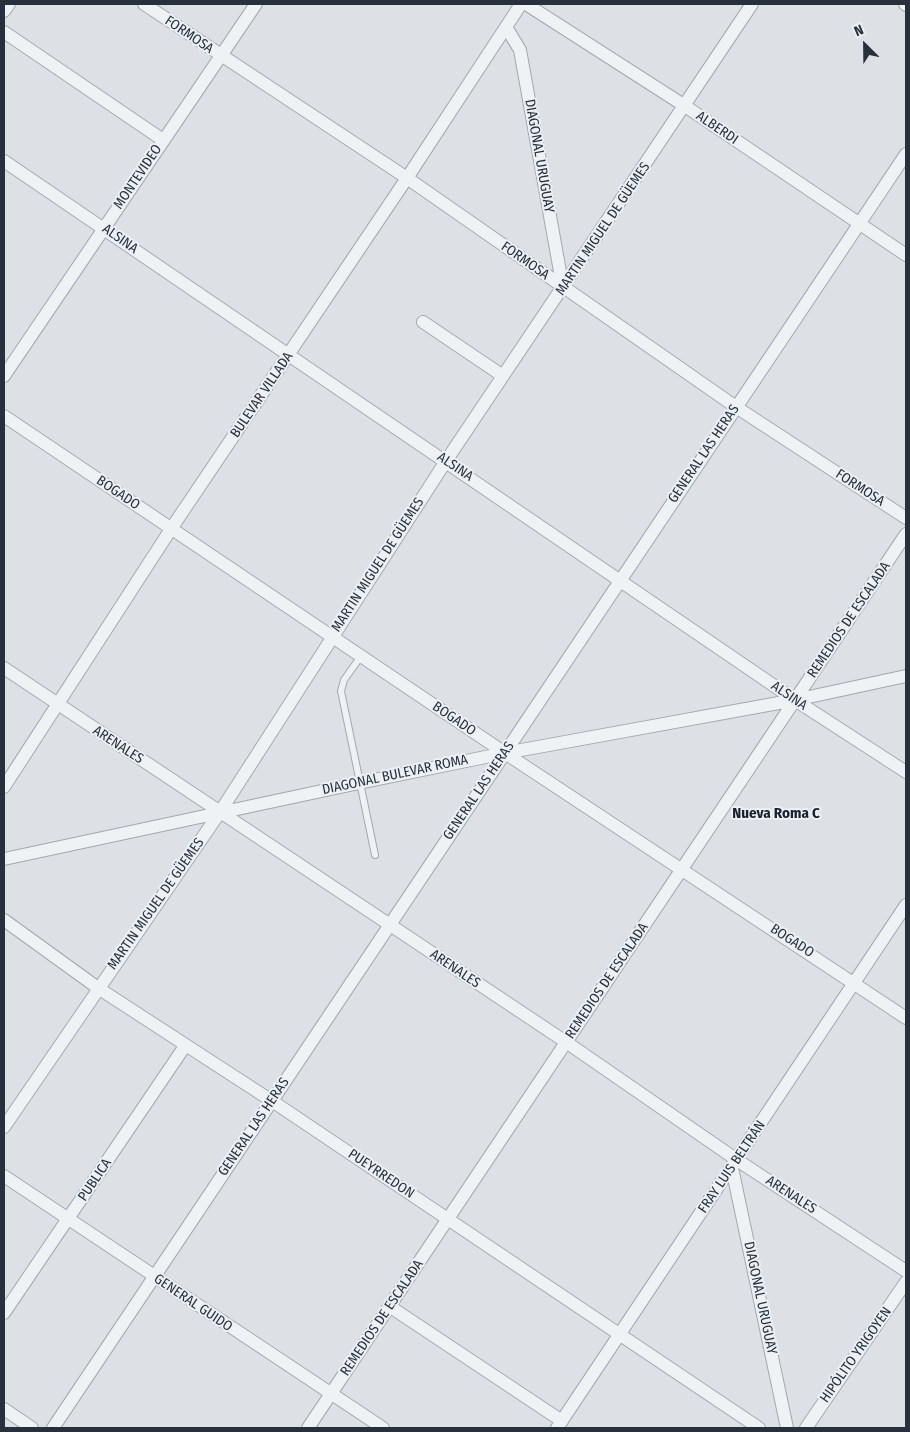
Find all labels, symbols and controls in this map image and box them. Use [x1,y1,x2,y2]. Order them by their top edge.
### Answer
street label: FORMOSA [161,13,217,57]
north arrow [840,20,890,70]
text: N [852,21,866,40]
street label: DIAGONAL URUGUAY [521,98,557,214]
street label: ALBERDI [693,108,741,148]
street label: MONTEVIDEO [110,142,166,212]
street label: MARTIN MIGUEL DE GÜEMES [552,159,654,299]
street label: ALSINA [99,221,141,257]
street label: FORMOSA [498,238,552,284]
street label: BULEVAR VILLADA [227,349,297,441]
street label: GENERAL LAS HERAS [665,402,743,506]
street label: ALSINA [434,449,476,485]
street label: FORMOSA [832,466,888,510]
street label: BOGADO [93,472,143,514]
street label: MARTIN MIGUEL DE GÜEMES [328,495,428,635]
street label: REMEDIOS DE ESCALADA [804,559,894,681]
street label: ALSINA [768,678,810,714]
street label: BOGADO [429,698,479,740]
street label: ARENALES [90,722,146,768]
street label: GENERAL LAS HERAS [440,739,518,843]
street label: DIAGONAL BULEVAR ROMA [321,751,469,799]
district label: Nueva Roma C [732,805,820,823]
street label: MARTIN MIGUEL DE GÜEMES [104,835,208,973]
street label: REMEDIOS DE ESCALADA [562,920,652,1042]
street label: BOGADO [767,921,817,961]
street label: ARENALES [427,946,483,992]
street label: GENERAL LAS HERAS [215,1075,293,1179]
street label: FRAY LUIS BELTRÁN [695,1118,769,1216]
street label: PUEYRREDON [345,1146,417,1202]
street label: PUBLICA [75,1156,115,1204]
street label: ARENALES [763,1172,819,1218]
street label: DIAGONAL URUGUAY [740,1240,780,1356]
street label: REMEDIOS DE ESCALADA [337,1257,427,1379]
street label: GENERAL GUIDO [151,1271,235,1335]
street label: HIPÓLITO YRIGOYEN [817,1304,895,1406]

